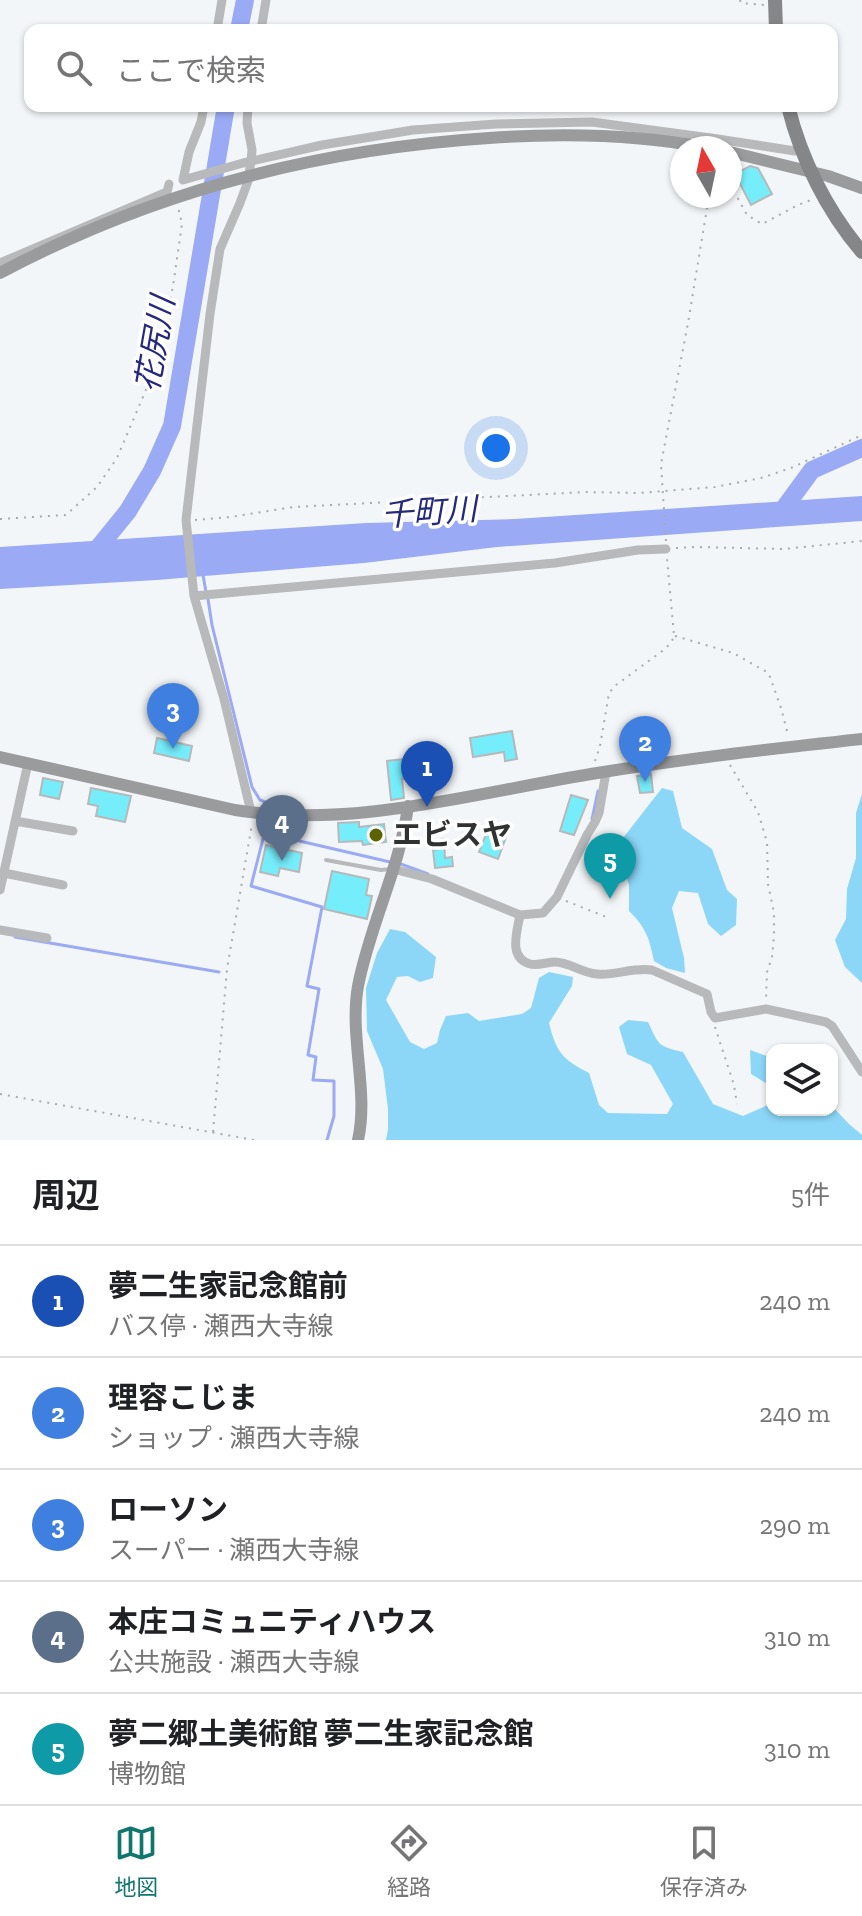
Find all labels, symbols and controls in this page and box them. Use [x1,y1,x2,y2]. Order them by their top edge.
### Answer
search box [24,24,838,112]
icon: search [52,46,96,90]
text: ここで検索 [116,53,266,89]
north arrow [670,136,742,208]
water label: 花尻川 [128,290,183,395]
your location [476,428,516,468]
water label: 千町川 [380,489,481,534]
pin: 3 [147,683,199,749]
pin: 2 [619,716,671,782]
pin: 1 [401,741,453,807]
pin: 4 [256,795,308,861]
place label: エビスヤ [392,817,512,853]
marker: エビスヤ [367,826,385,844]
pin: 5 [584,833,636,899]
map controls [766,1044,838,1116]
button: layers [766,1044,838,1116]
text: 周辺 [32,1175,100,1216]
text: 5件 [791,1179,830,1211]
text: 夢二生家記念館前 [108,1268,348,1304]
text: 1 [53,1285,63,1317]
text: 240 m [759,1285,830,1317]
text: バス停 · 瀬西大寺線 [108,1310,334,1342]
text: 理容こじま [108,1380,258,1416]
text: 2 [51,1397,65,1429]
text: 240 m [759,1397,830,1429]
text: ショップ · 瀬西大寺線 [108,1422,360,1454]
text: ローソン [108,1492,228,1528]
text: 3 [51,1509,65,1541]
text: 290 m [759,1509,830,1541]
text: スーパー · 瀬西大寺線 [108,1534,359,1566]
text: 本庄コミュニティハウス [108,1604,436,1640]
text: 4 [51,1621,65,1653]
text: 310 m [764,1621,830,1653]
text: 公共施設 · 瀬西大寺線 [108,1646,360,1678]
text: 夢二郷土美術館 夢二生家記念館 [108,1716,534,1752]
text: 5 [51,1733,65,1765]
text: 310 m [764,1733,830,1765]
text: 博物館 [108,1758,186,1790]
tab: 地図 [114,1821,158,1901]
tab: 経路 [387,1821,431,1901]
tab: 保存済み [660,1821,748,1901]

